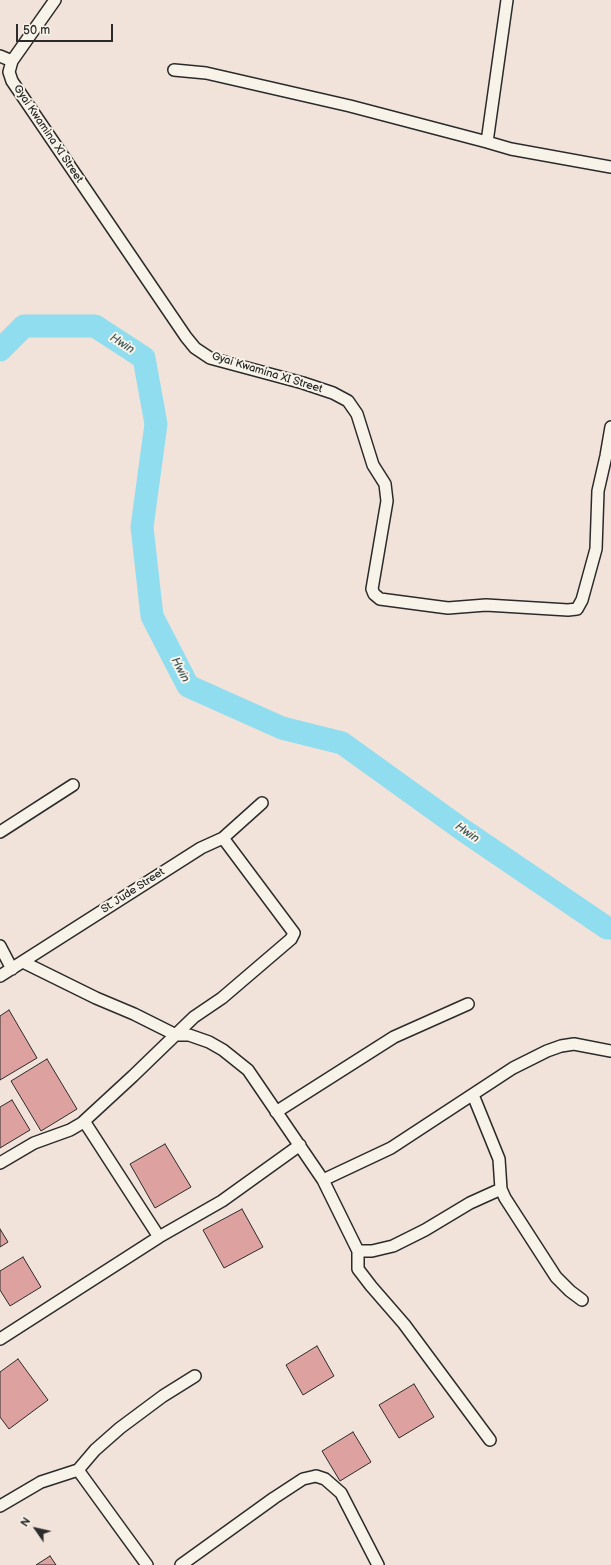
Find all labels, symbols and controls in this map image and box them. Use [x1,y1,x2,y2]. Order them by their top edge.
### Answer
scale bar [18,16,115,42]
text: 50 m [23,23,50,38]
street label: Gyai Kwamina XI Street [10,83,86,185]
water label: Hwin [107,331,137,357]
street label: Gyai Kwamina XI Street [210,350,324,396]
water label: Hwin [168,655,192,685]
water label: Hwin [452,820,482,846]
street label: St. Jude Street [99,866,167,916]
north arrow [16,1509,56,1549]
text: N [18,1515,33,1529]

